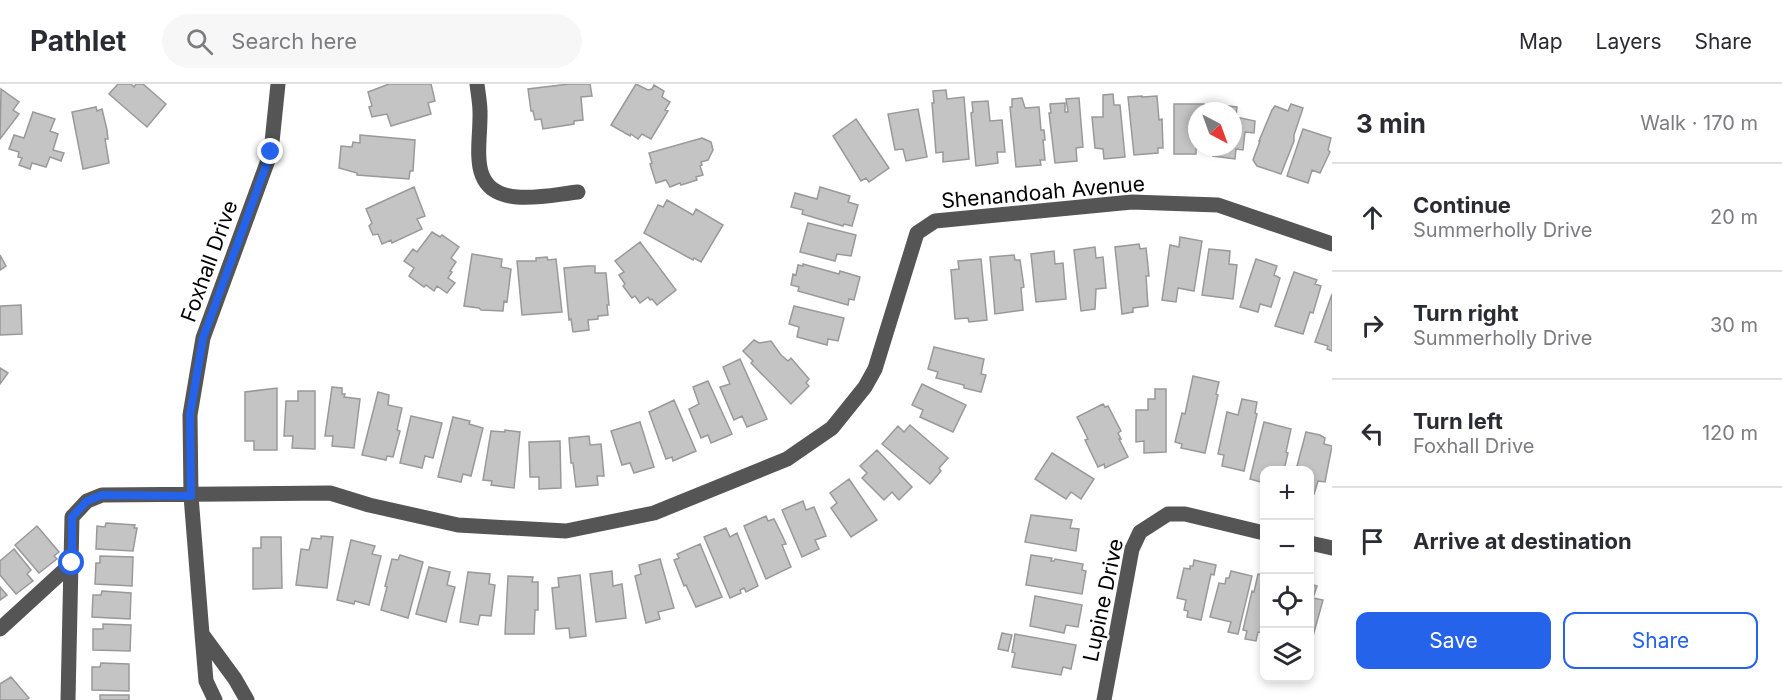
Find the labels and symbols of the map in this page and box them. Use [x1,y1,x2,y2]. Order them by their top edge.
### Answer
north arrow [1188,102,1242,156]
route end [257,138,283,164]
street label: Shenandoah Avenue [940,171,1146,213]
street label: Foxhall Drive [175,197,243,325]
street label: Lupine Drive [1078,536,1128,664]
route start [58,549,84,575]

